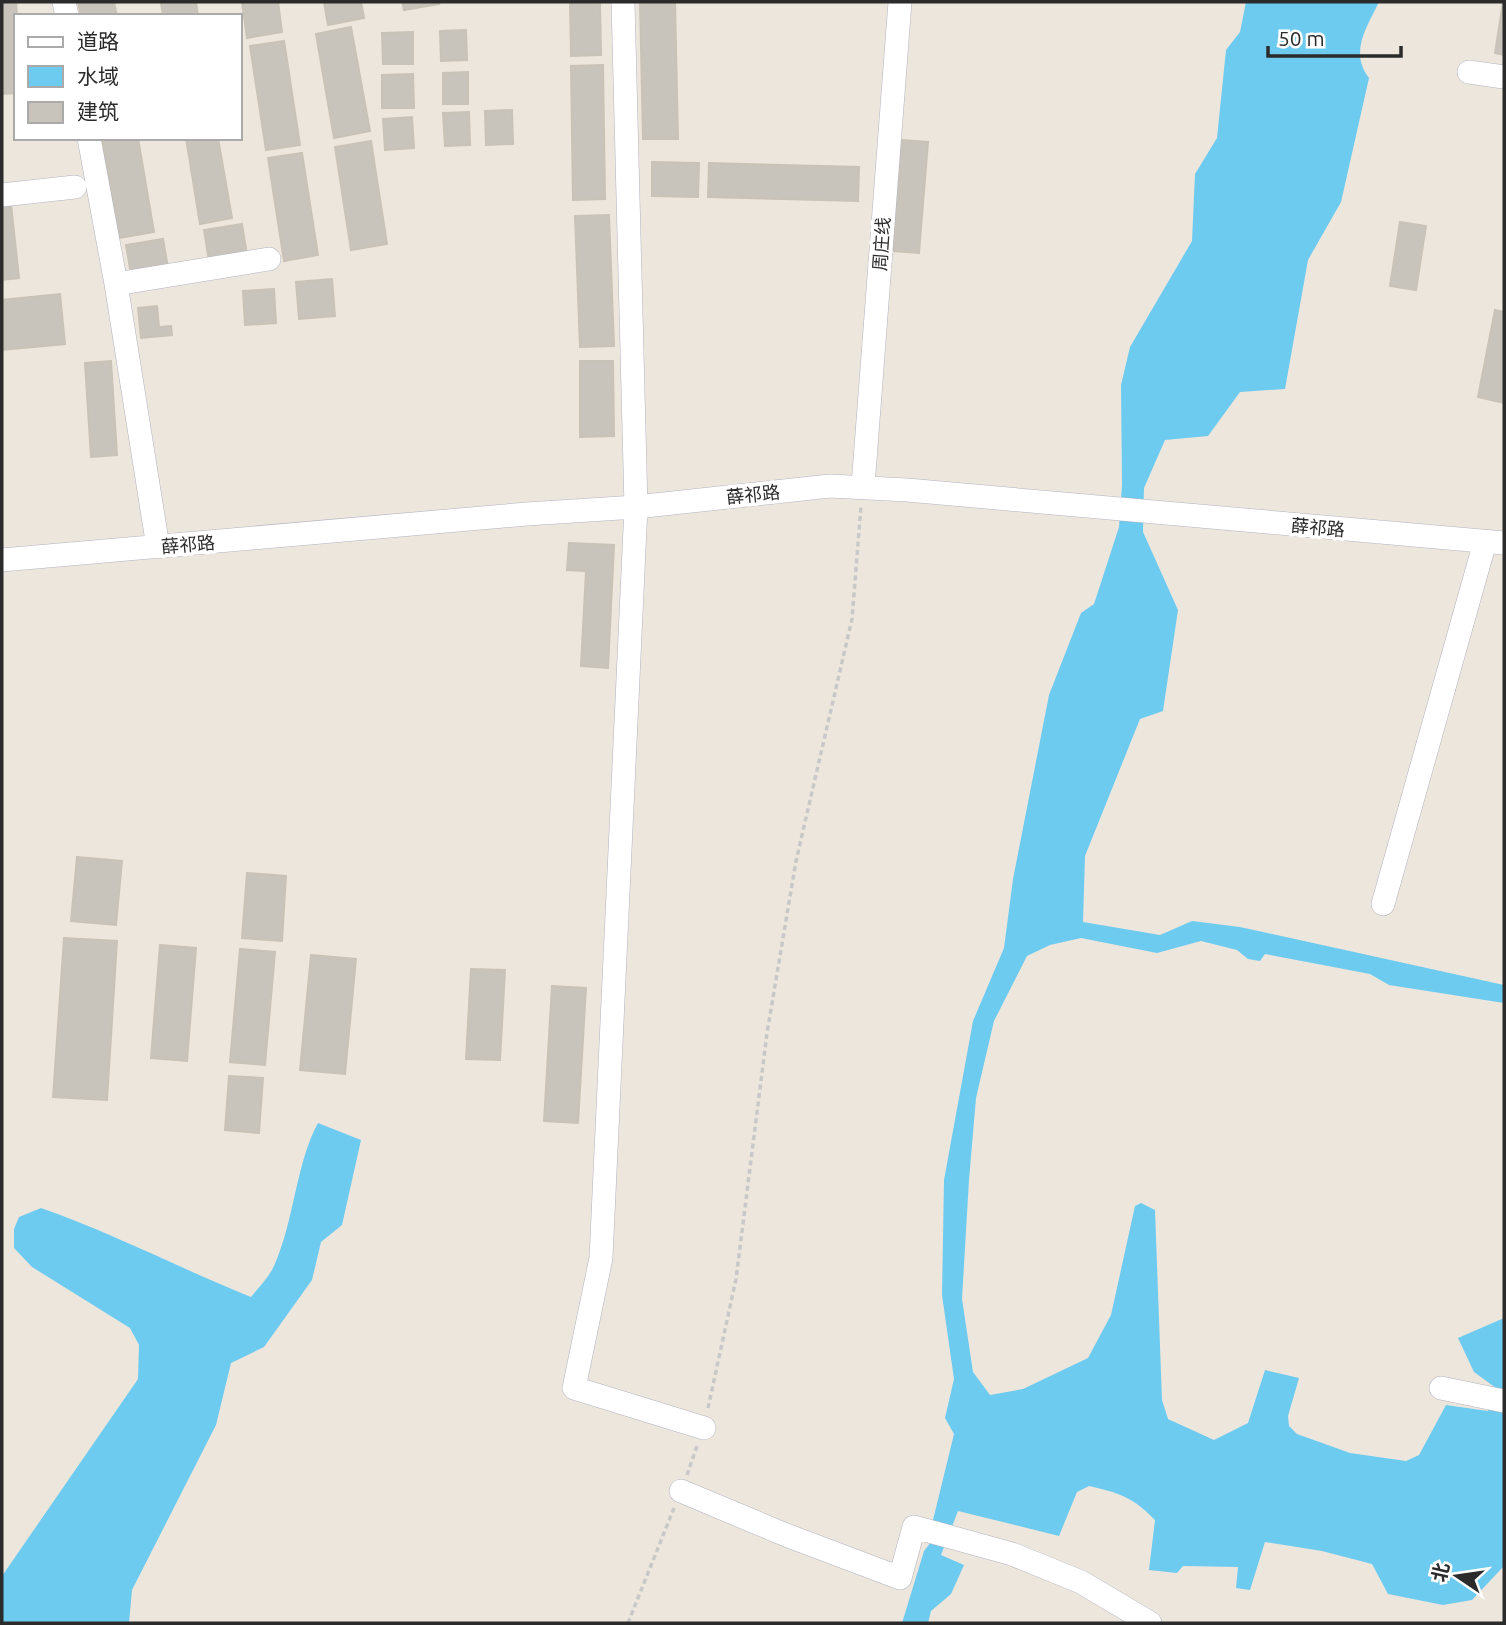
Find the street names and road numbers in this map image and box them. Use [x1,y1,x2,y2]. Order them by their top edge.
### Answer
street label: 周庄线 [869,216,893,272]
street label: 薛祁路 [725,481,781,507]
street label: 薛祁路 [1290,515,1346,539]
street label: 薛祁路 [160,532,216,556]

